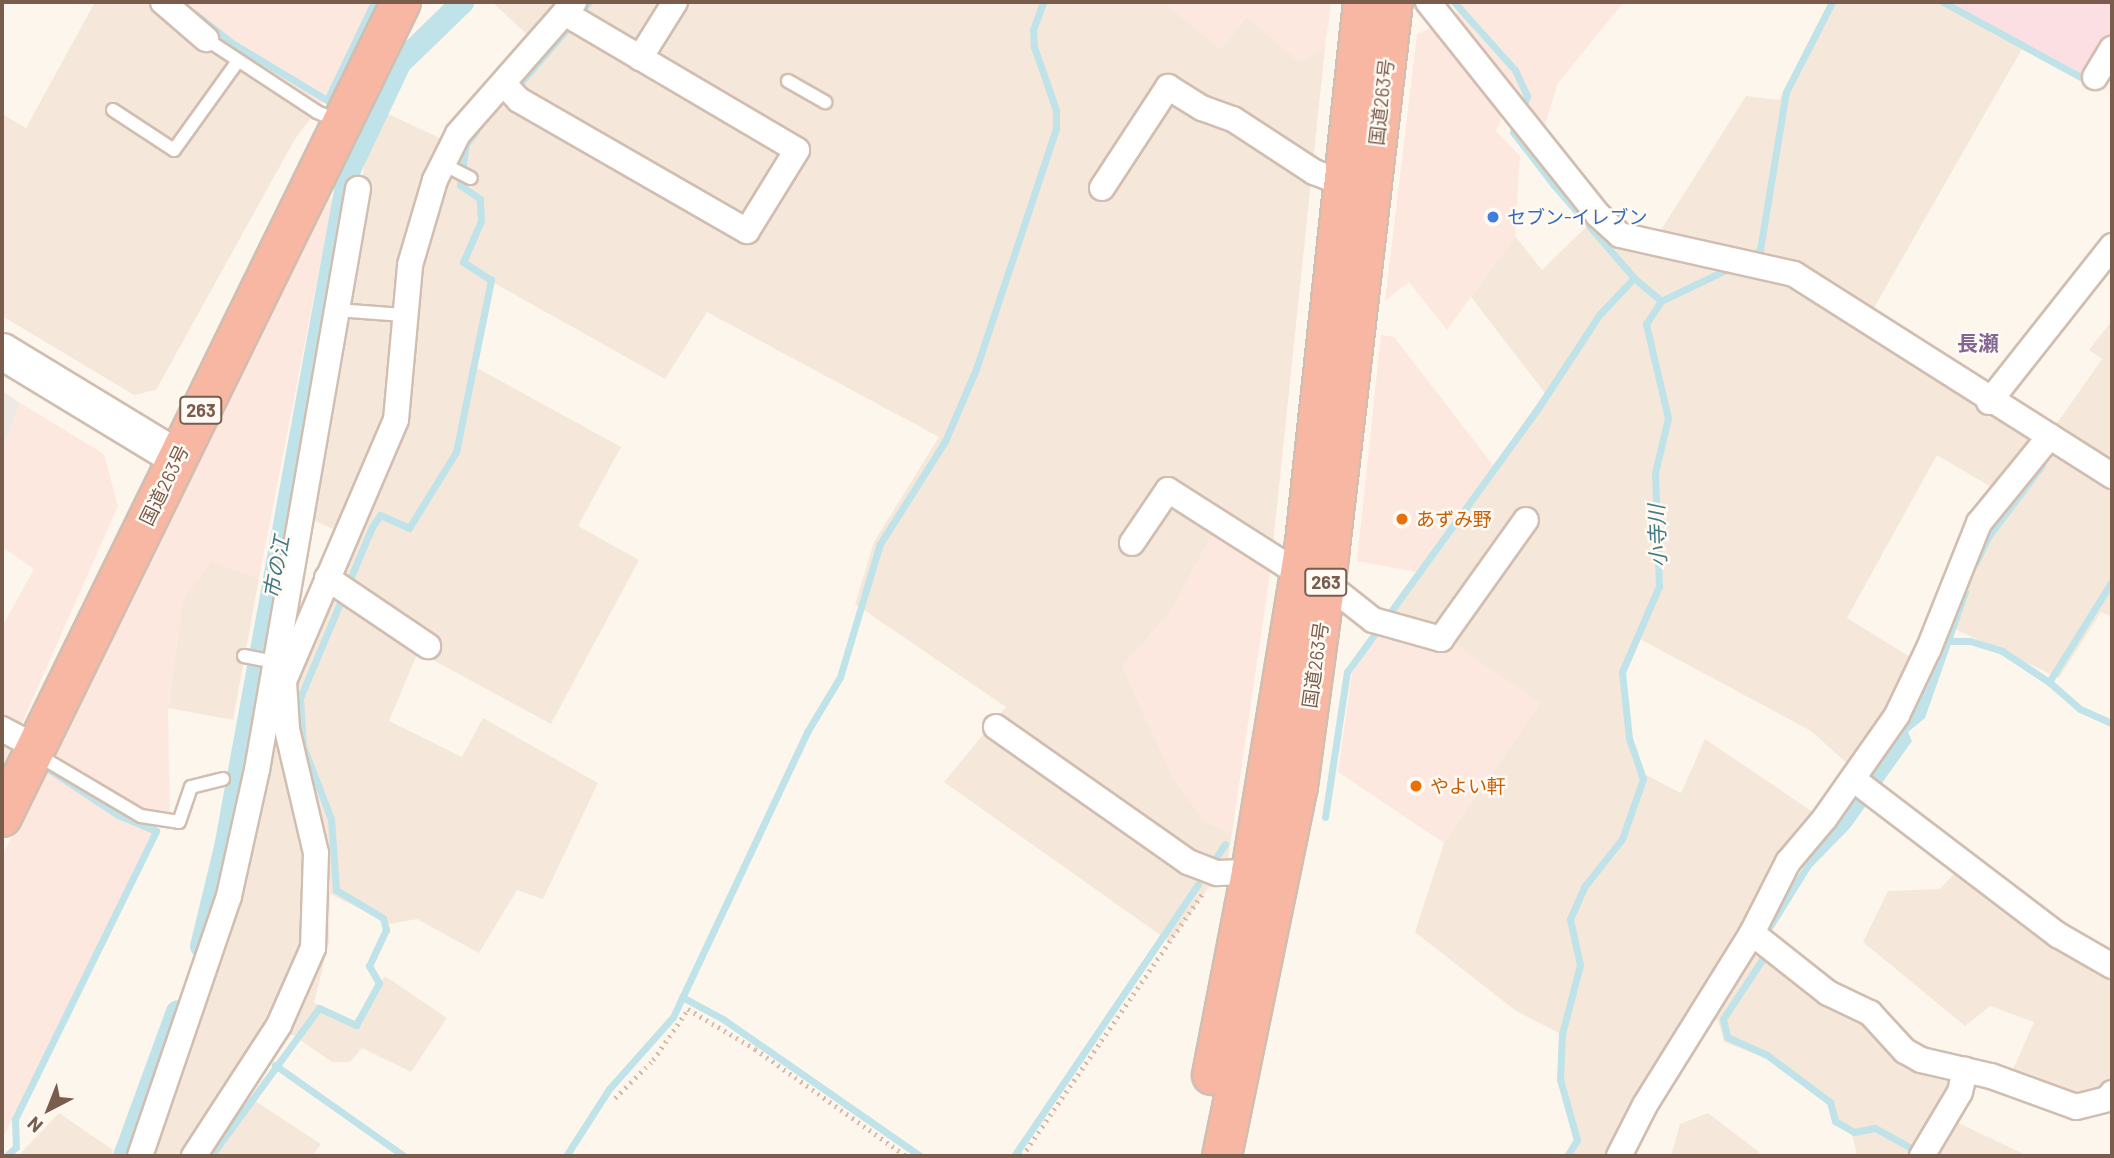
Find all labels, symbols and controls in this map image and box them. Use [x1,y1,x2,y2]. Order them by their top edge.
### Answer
street label: 国道263号 [1364,58,1398,146]
place label: セブン-イレブン [1507,206,1647,228]
marker: セブン-イレブン [1485,209,1501,225]
district label: 長瀬 [1957,330,1999,356]
road number: 263 [178,396,224,424]
street label: 国道263号 [135,441,193,529]
water label: 小寺川 [1643,504,1671,568]
place label: あずみ野 [1416,508,1492,530]
marker: あずみ野 [1394,511,1410,527]
water label: 市の江 [258,534,294,600]
road number: 263 [1303,568,1349,596]
street label: 国道263号 [1298,620,1332,710]
place label: やよい軒 [1430,775,1506,797]
marker: やよい軒 [1408,778,1424,794]
north arrow [14,1074,84,1144]
text: N [22,1112,47,1138]

